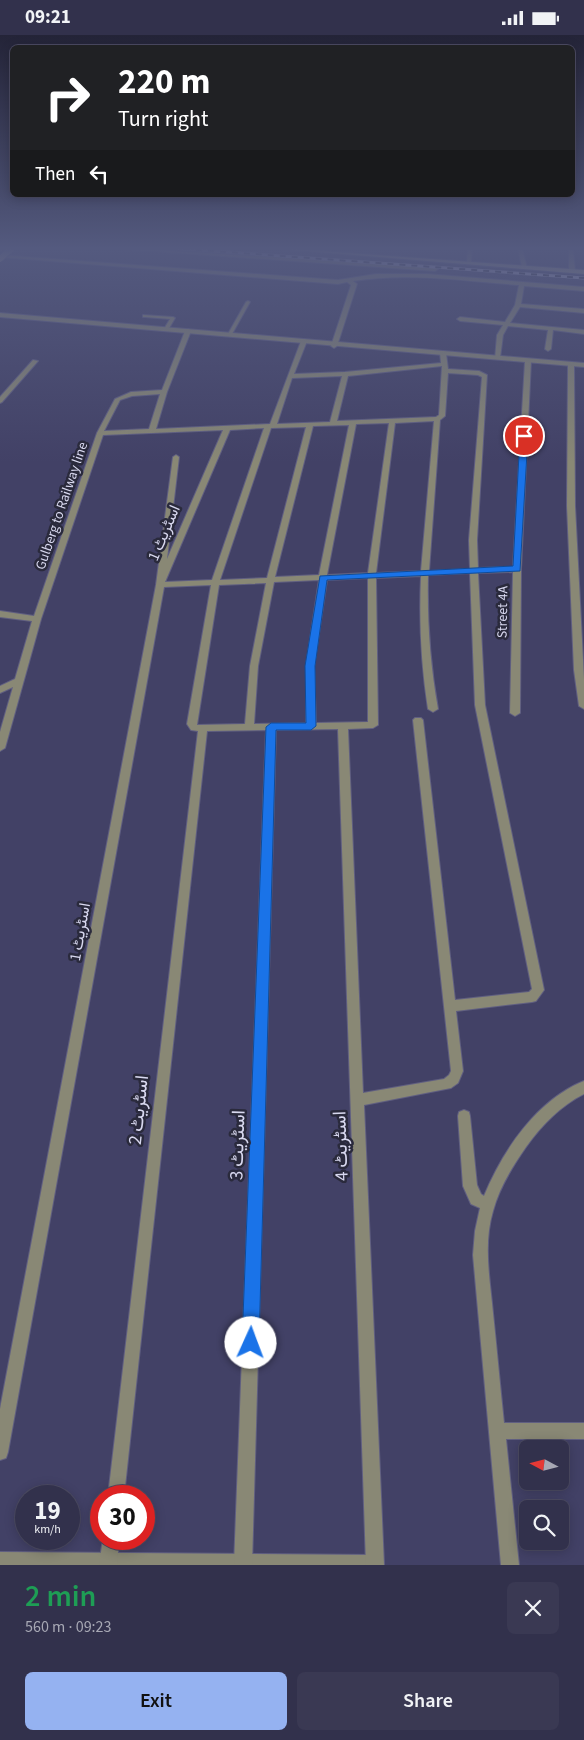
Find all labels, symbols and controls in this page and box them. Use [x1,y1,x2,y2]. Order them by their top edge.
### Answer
text: 09:21 [25,4,71,31]
text: 220 m [118,57,210,107]
icon: right [35,65,100,130]
text: Turn right [118,103,208,135]
icon: left [85,160,113,188]
text: Then [35,161,75,188]
pin [503,415,545,457]
icon: arrive [510,422,538,450]
street label: Gulberg to Railway line [31,439,93,573]
street label: اسٹریٹ 1 [142,502,186,564]
street label: Street 4A [493,585,513,638]
street label: اسٹریٹ 1 [64,901,96,963]
street label: اسٹریٹ 2 [122,1074,156,1146]
street label: اسٹریٹ 3 [223,1110,253,1180]
street label: اسٹریٹ 4 [326,1111,356,1181]
position arrow [224,1316,276,1368]
north arrow [519,1440,569,1490]
map controls [519,1440,569,1550]
speed limit sign: 30 [90,1485,155,1550]
text: 19 [34,1493,61,1529]
button: search [519,1500,569,1550]
text: km/h [34,1521,61,1538]
text: 2 min [25,1575,96,1618]
button: close [507,1582,559,1634]
text: 560 m · 09:23 [25,1616,112,1638]
button: Exit [25,1672,287,1730]
button: Share [297,1672,559,1730]

